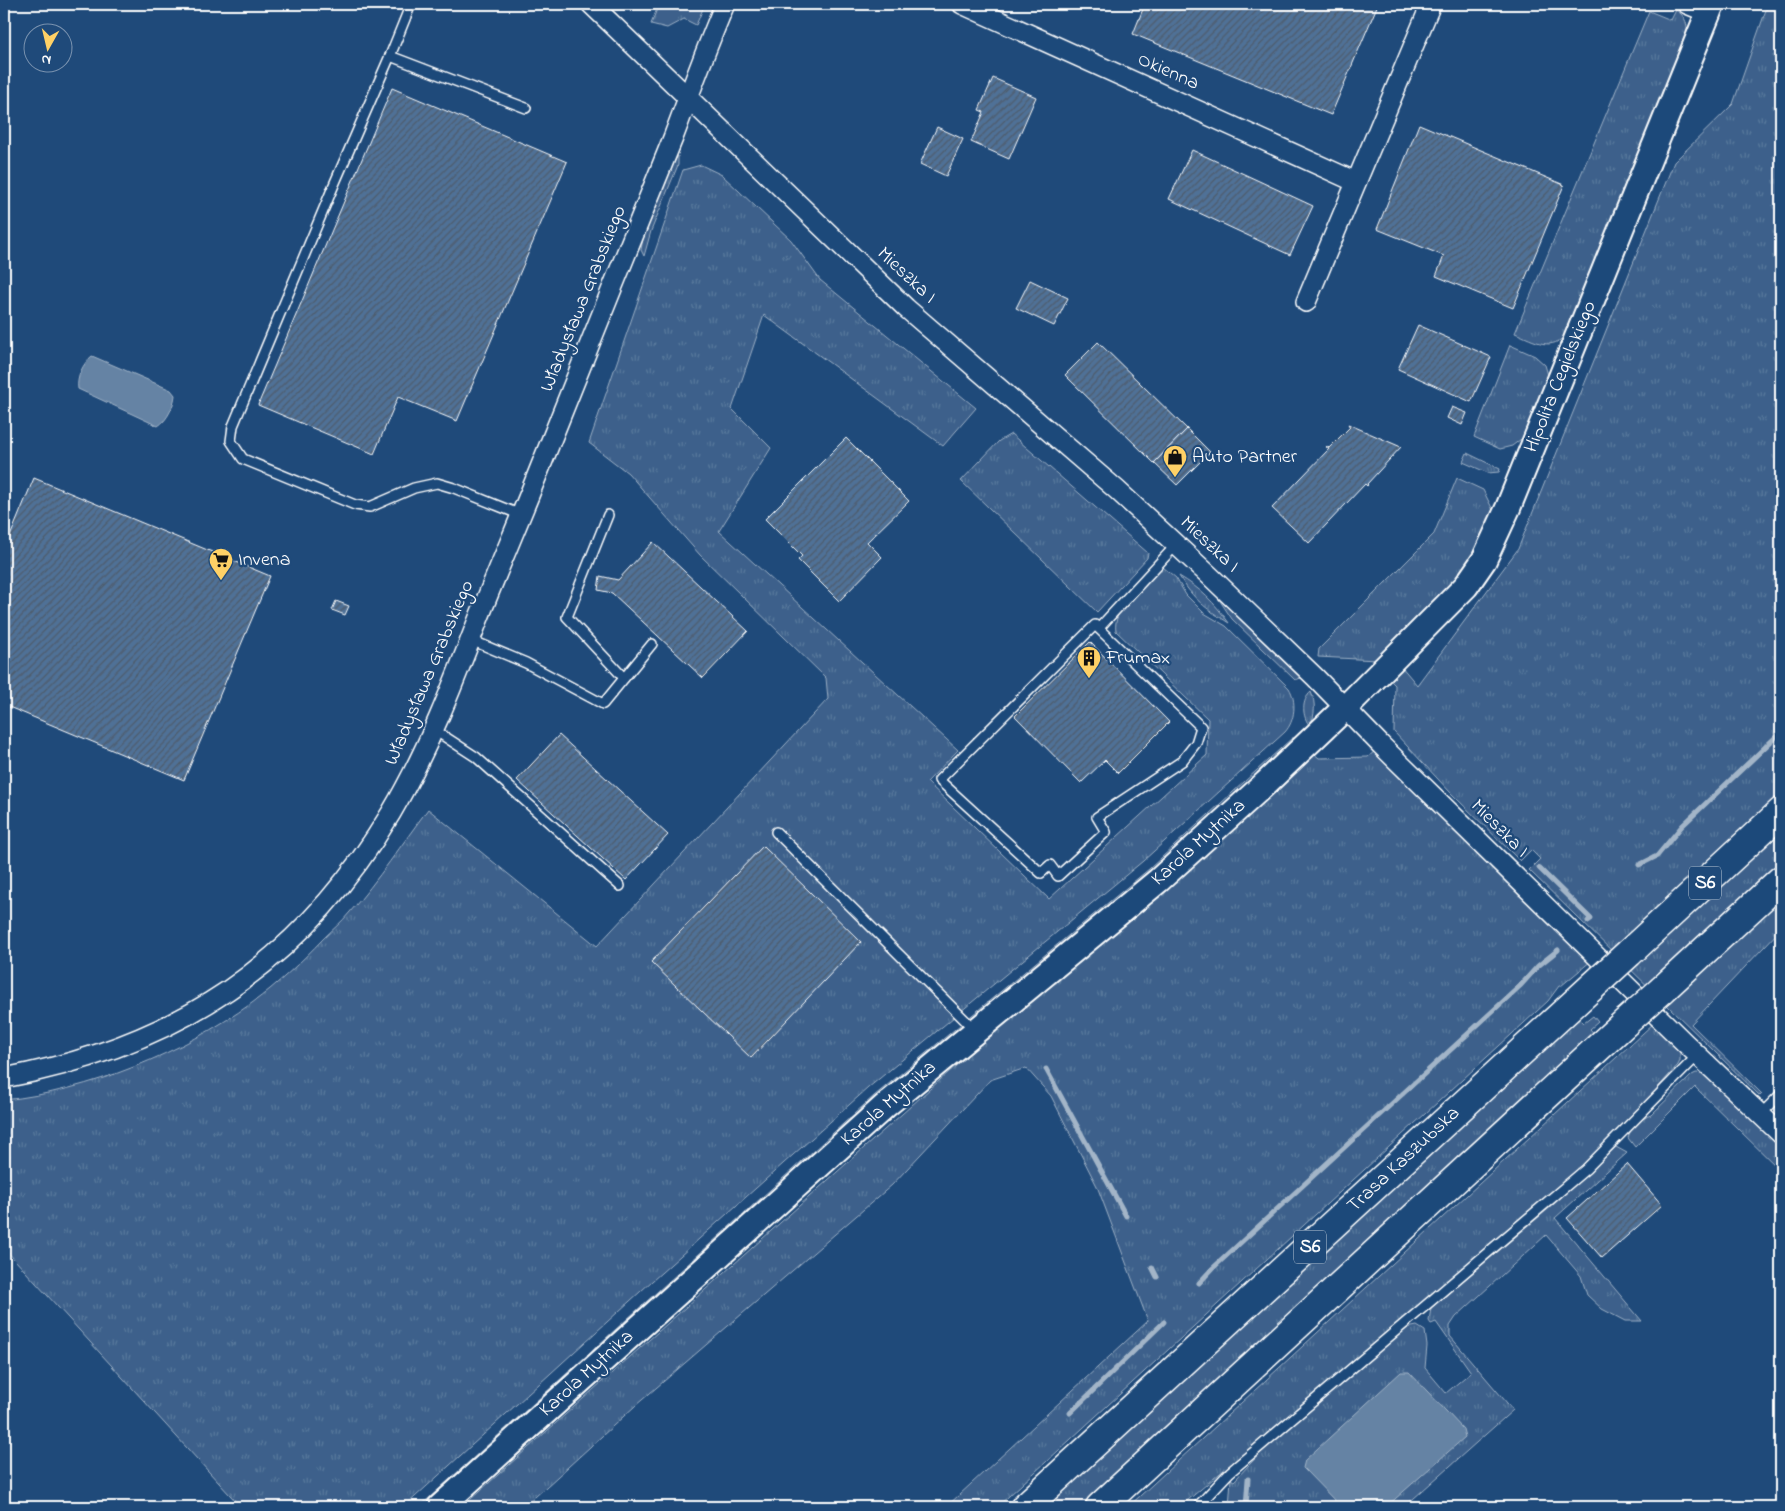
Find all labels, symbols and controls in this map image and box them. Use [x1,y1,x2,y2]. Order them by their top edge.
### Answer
north arrow [22,22,72,72]
street label: Okienna [1132,46,1204,98]
text: N [40,48,53,70]
street label: Władysława Grabskiego [533,201,636,397]
street label: Mieszka I [870,241,942,311]
street label: Hipolita Cegielskiego [1517,297,1606,458]
place label: Auto Partner [1192,443,1298,472]
shop icon: Auto Partner [1162,444,1188,478]
street label: Mieszka I [1173,510,1245,580]
place label: Invena [238,546,291,575]
supermarket icon: Invena [208,547,234,581]
street label: Władysława Grabskiego [378,576,483,770]
place label: Frumax [1105,644,1170,673]
building icon: Frumax [1076,645,1102,679]
street label: Karola Mytnika [1145,793,1253,893]
street label: Mieszka I [1463,793,1535,865]
road number: S6 [1689,866,1721,900]
street label: Karola Mytnika [835,1054,943,1154]
street label: Trasa Kaszubska [1341,1100,1467,1220]
road number: S6 [1294,1230,1326,1264]
street label: Karola Mytnika [533,1324,641,1424]

